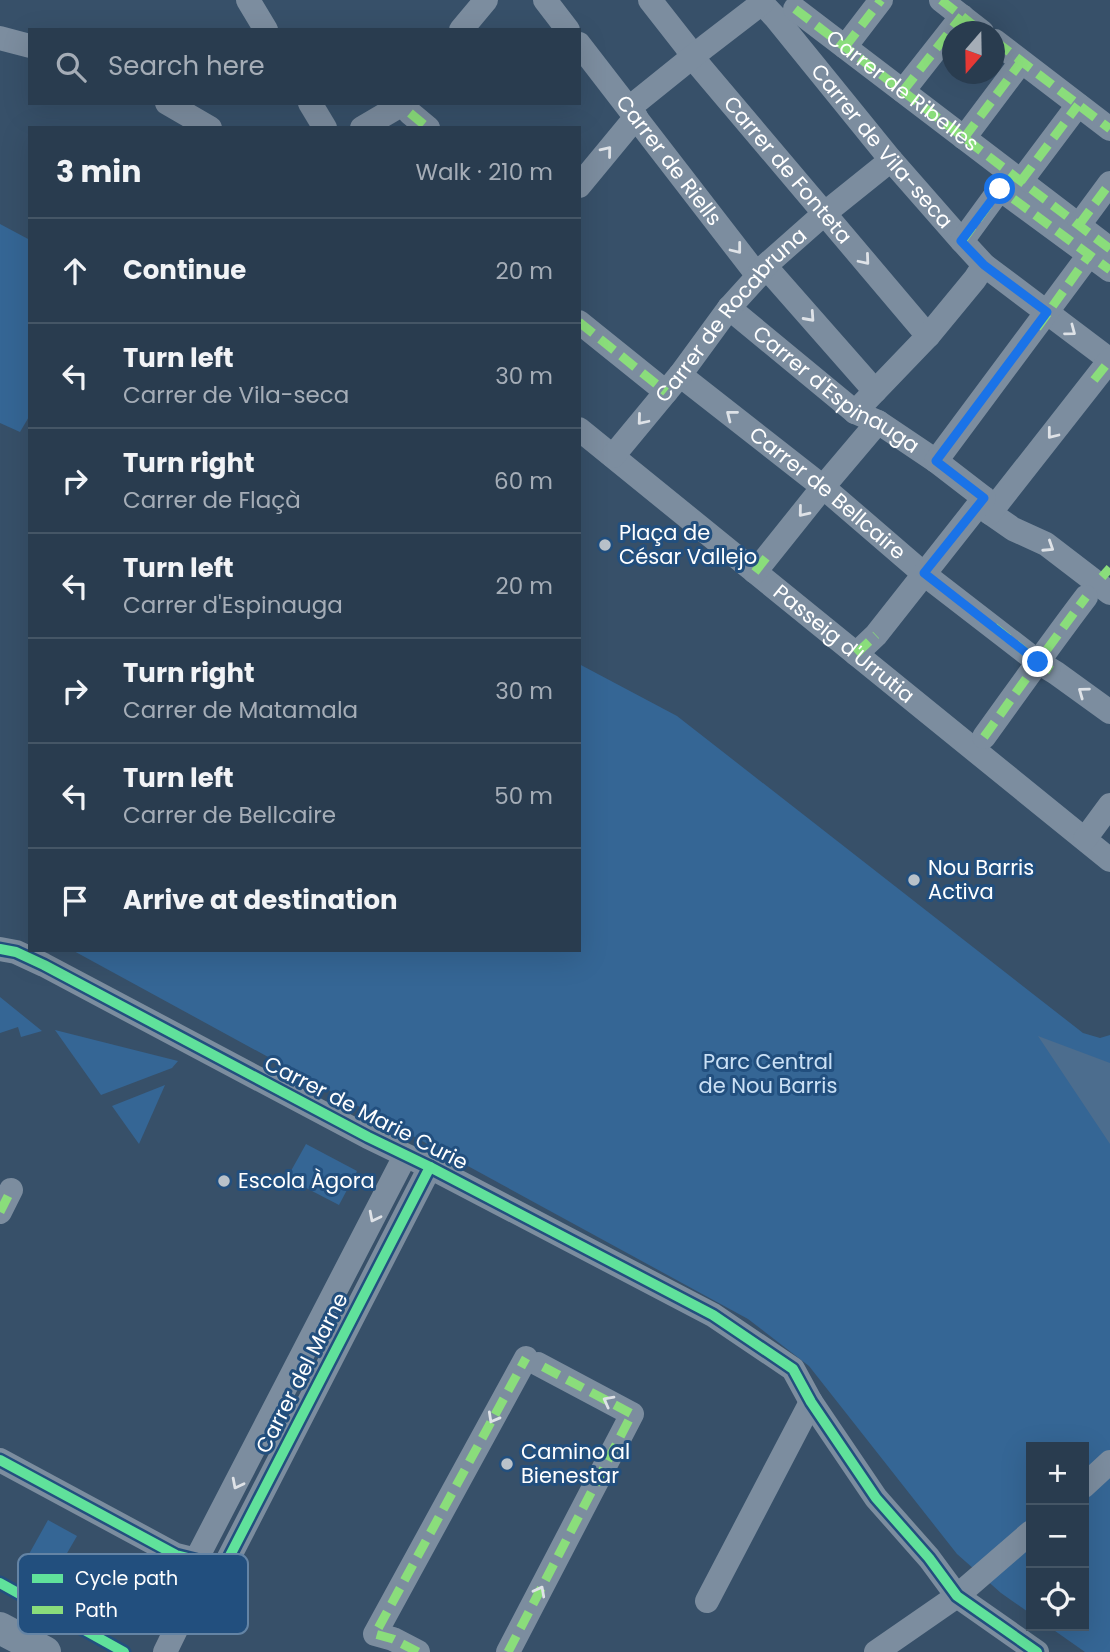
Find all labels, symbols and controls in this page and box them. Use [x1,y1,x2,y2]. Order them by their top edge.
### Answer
north arrow [942,21,1005,84]
street label: Carrer de Ribelles [820,23,985,158]
search box [28,28,581,105]
icon: search [52,48,90,86]
text: Search here [108,48,265,84]
street label: Carrer de Vila-seca [805,57,960,235]
street label: Carrer de Riells [610,89,729,231]
street label: Carrer de Fonteta [717,90,859,250]
one-way arrow [599,147,612,159]
text: 3 min [56,150,141,193]
text: Walk · 210 m [415,156,553,188]
route start [984,173,1015,204]
street label: Carrer de Rocabruna [648,221,813,409]
one-way arrow [729,241,742,253]
icon: ahead [56,252,94,290]
text: Continue [123,252,246,288]
one-way arrow [857,252,869,265]
text: 20 m [495,255,553,287]
one-way arrow [802,309,814,322]
street label: Carrer d'Espinauga [747,318,925,460]
one-way arrow [1063,322,1076,335]
text: Turn left [123,340,234,376]
icon: left [56,357,94,395]
text: 30 m [495,360,553,392]
text: Carrer de Vila-seca [123,379,349,411]
one-way arrow [727,411,740,423]
one-way arrow [638,412,650,425]
street label: Carrer de Bellcaire [744,420,912,566]
one-way arrow [1048,426,1061,438]
text: Turn right [123,445,255,481]
icon: right [56,462,94,500]
text: 60 m [494,465,553,497]
text: Carrer de Flaçà [123,484,301,516]
one-way arrow [799,503,811,516]
place label: Plaça de César Vallejo [619,518,757,571]
marker: Plaça de César Vallejo [597,537,613,553]
one-way arrow [1041,539,1054,552]
text: Turn left [123,550,234,586]
icon: left [56,567,94,605]
text: 20 m [495,570,553,602]
street label: Passeig d'Urrutia [767,577,921,710]
text: Carrer d'Espinauga [123,589,343,621]
route end [1022,646,1053,677]
text: Turn right [123,655,255,691]
icon: right [56,672,94,710]
text: 30 m [495,675,553,707]
one-way arrow [1078,688,1091,701]
text: Carrer de Matamala [123,694,358,726]
text: Turn left [123,760,234,796]
icon: left [56,777,94,815]
text: 50 m [494,780,553,812]
text: Carrer de Bellcaire [123,799,336,831]
place label: Nou Barris Activa [928,853,1034,906]
marker: Nou Barris Activa [906,872,922,888]
icon: arrive [56,882,94,920]
text: Arrive at destination [123,882,398,918]
park label: Parc Central de Nou Barris [699,1047,837,1100]
street label: Carrer de Marie Curie [259,1049,473,1177]
place label: Escola Àgora [238,1166,375,1195]
marker: Escola Àgora [216,1173,232,1189]
one-way arrow [369,1209,383,1222]
street label: Carrer del Marne [248,1287,355,1458]
one-way arrow [603,1396,615,1409]
one-way arrow [488,1411,501,1423]
place label: Camino al Bienestar [521,1437,630,1490]
map controls [1026,1442,1089,1631]
button: + [1026,1442,1089,1505]
marker: Camino al Bienestar [499,1456,515,1472]
one-way arrow [231,1477,245,1489]
button: − [1026,1505,1089,1568]
legend [18,1554,248,1634]
text: Cycle path [75,1565,178,1592]
button: locate [1026,1568,1089,1631]
one-way arrow [531,1586,545,1599]
text: Path [75,1597,118,1624]

